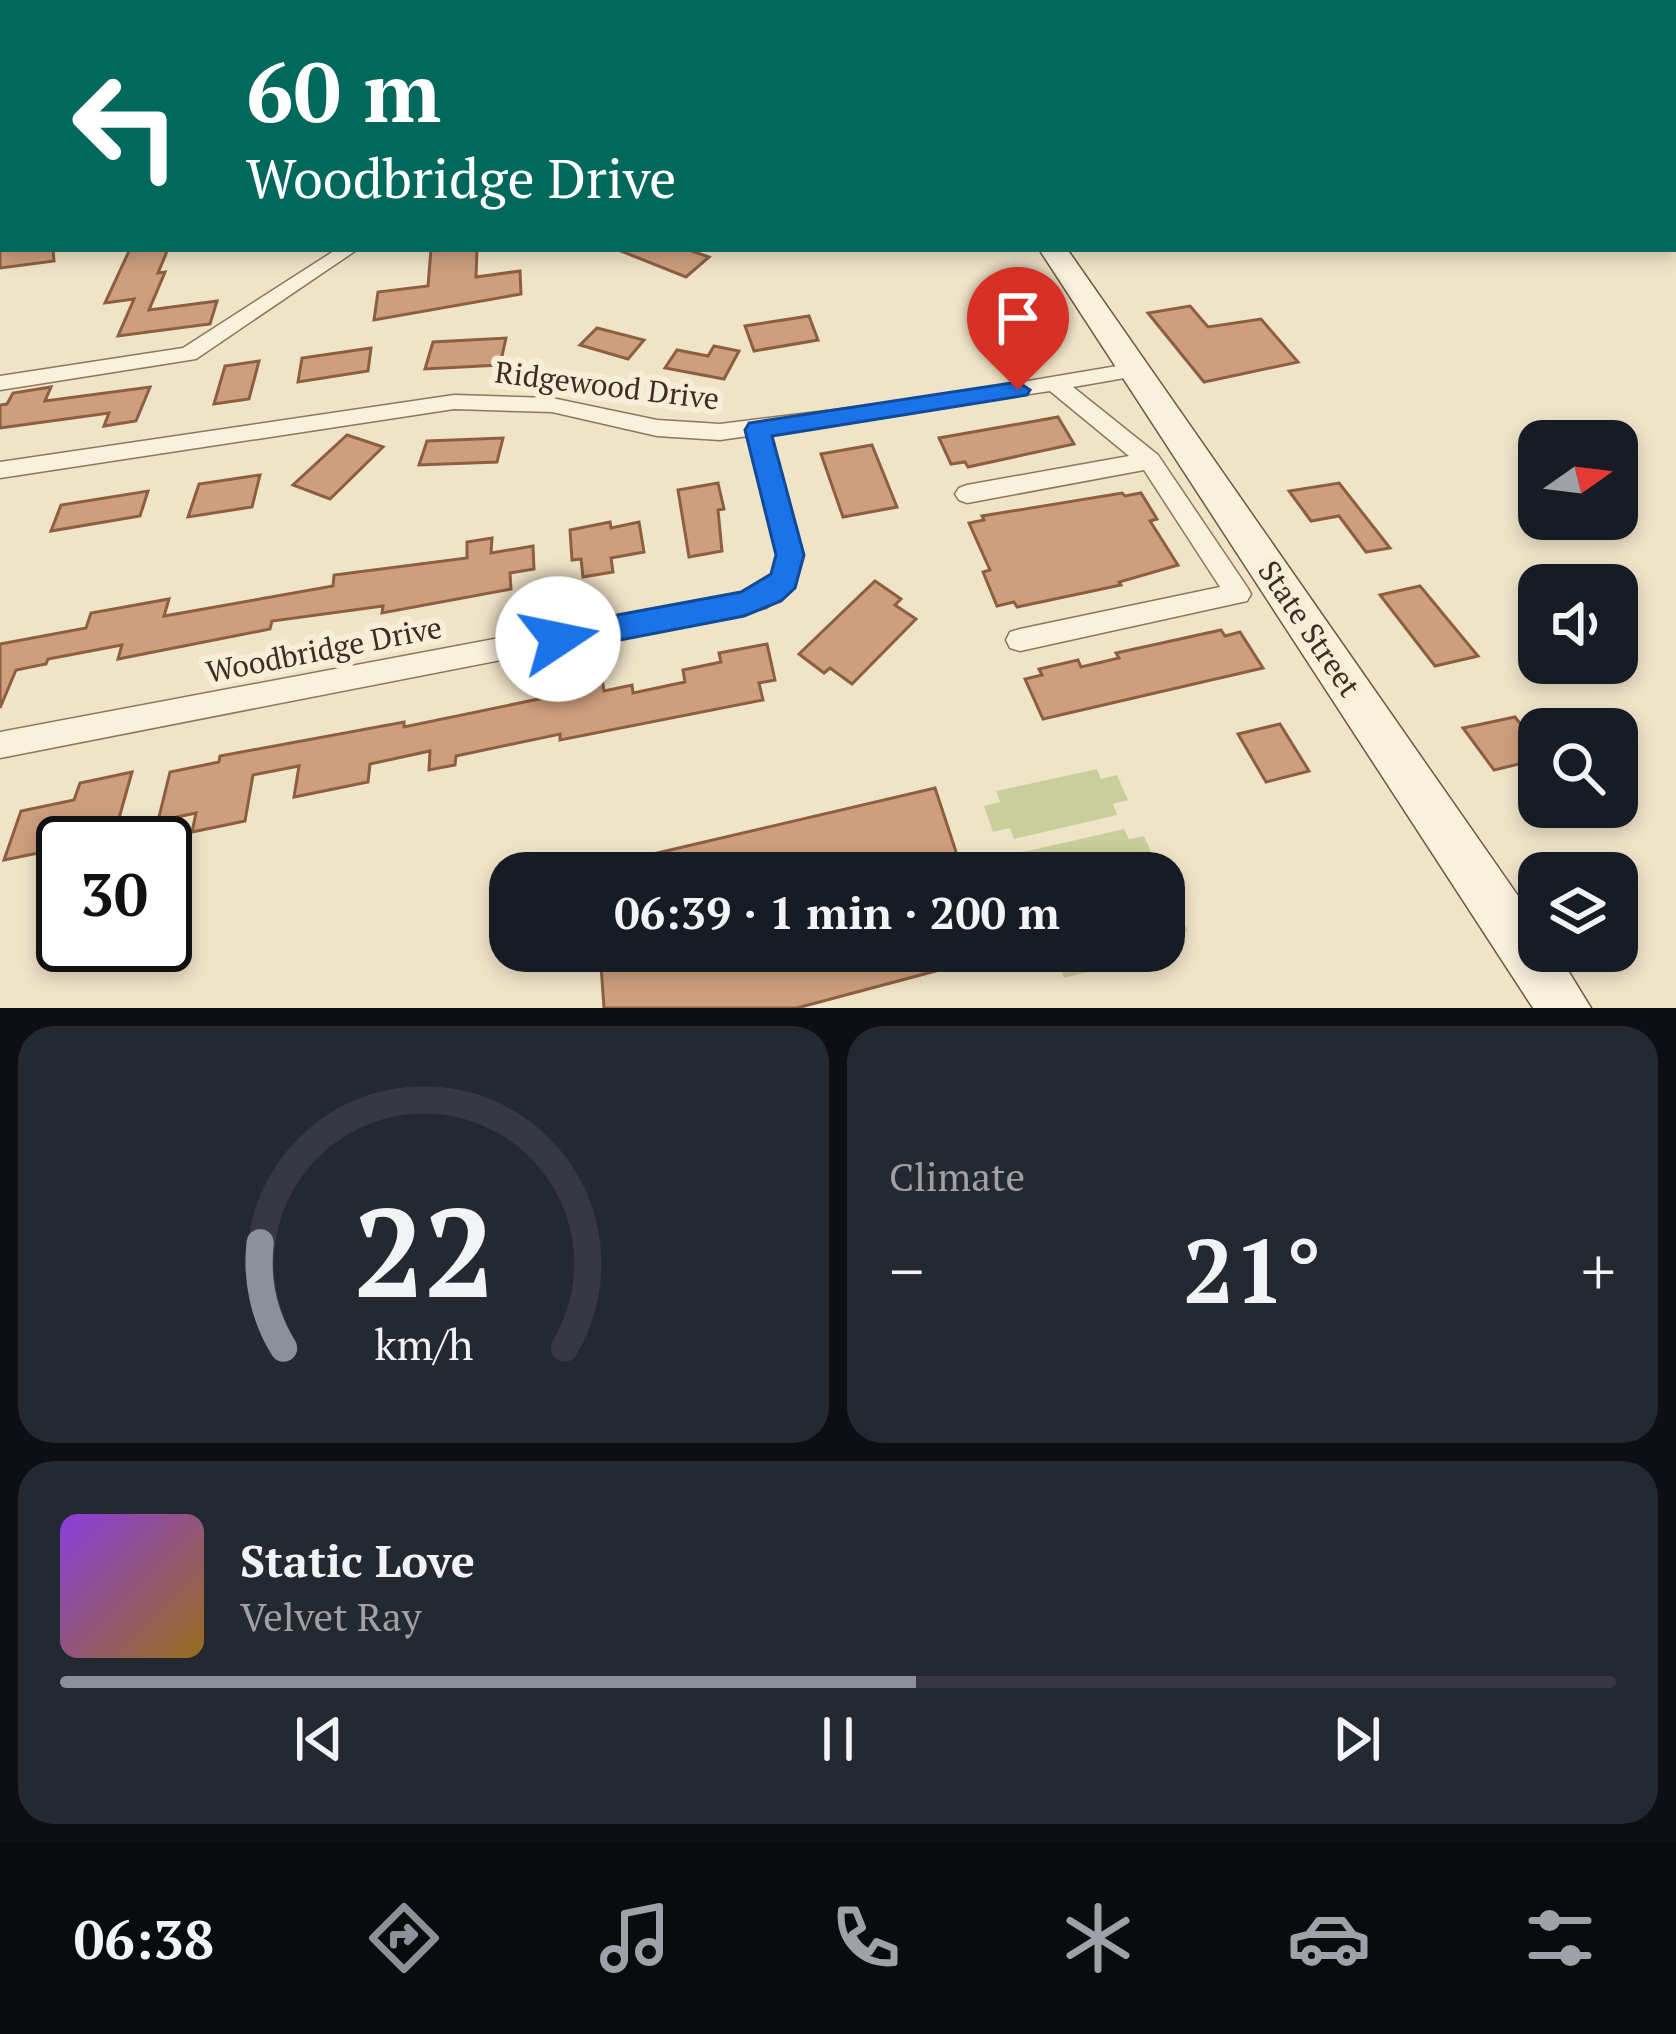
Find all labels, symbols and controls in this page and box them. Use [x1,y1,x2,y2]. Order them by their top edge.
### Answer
text: 60 m [246,35,441,146]
icon: left [48,48,204,204]
text: Woodbridge Drive [246,142,677,213]
pin [967,267,1069,390]
icon: arrive [985,285,1051,351]
street label: Ridgewood Drive [493,351,722,419]
north arrow [1518,420,1638,540]
map controls [1518,420,1638,972]
street label: State Street [1250,553,1370,704]
button: sound [1518,564,1638,684]
position arrow [495,576,621,702]
street label: Woodbridge Drive [203,607,445,691]
button: search [1518,708,1638,828]
speed limit sign: 30 [36,816,192,972]
button: layers [1518,852,1638,972]
text: 06:39 · 1 min · 200 m [614,882,1060,942]
text: Climate [889,1150,1025,1202]
text: 22 [353,1167,494,1333]
text: 21° [1183,1209,1322,1329]
text: − [889,1226,924,1314]
text: + [1581,1226,1616,1314]
text: km/h [374,1314,473,1371]
text: Static Love [240,1530,475,1590]
text: Velvet Ray [240,1590,421,1642]
icon: previous [286,1706,352,1772]
icon: pause [805,1706,871,1772]
icon: next [1324,1706,1390,1772]
icon: directions [362,1896,446,1980]
icon: music [593,1896,677,1980]
icon: phone [824,1896,908,1980]
icon: climate [1056,1896,1140,1980]
icon: car [1287,1896,1371,1980]
icon: filters [1518,1896,1602,1980]
text: 06:38 [74,1903,214,1974]

